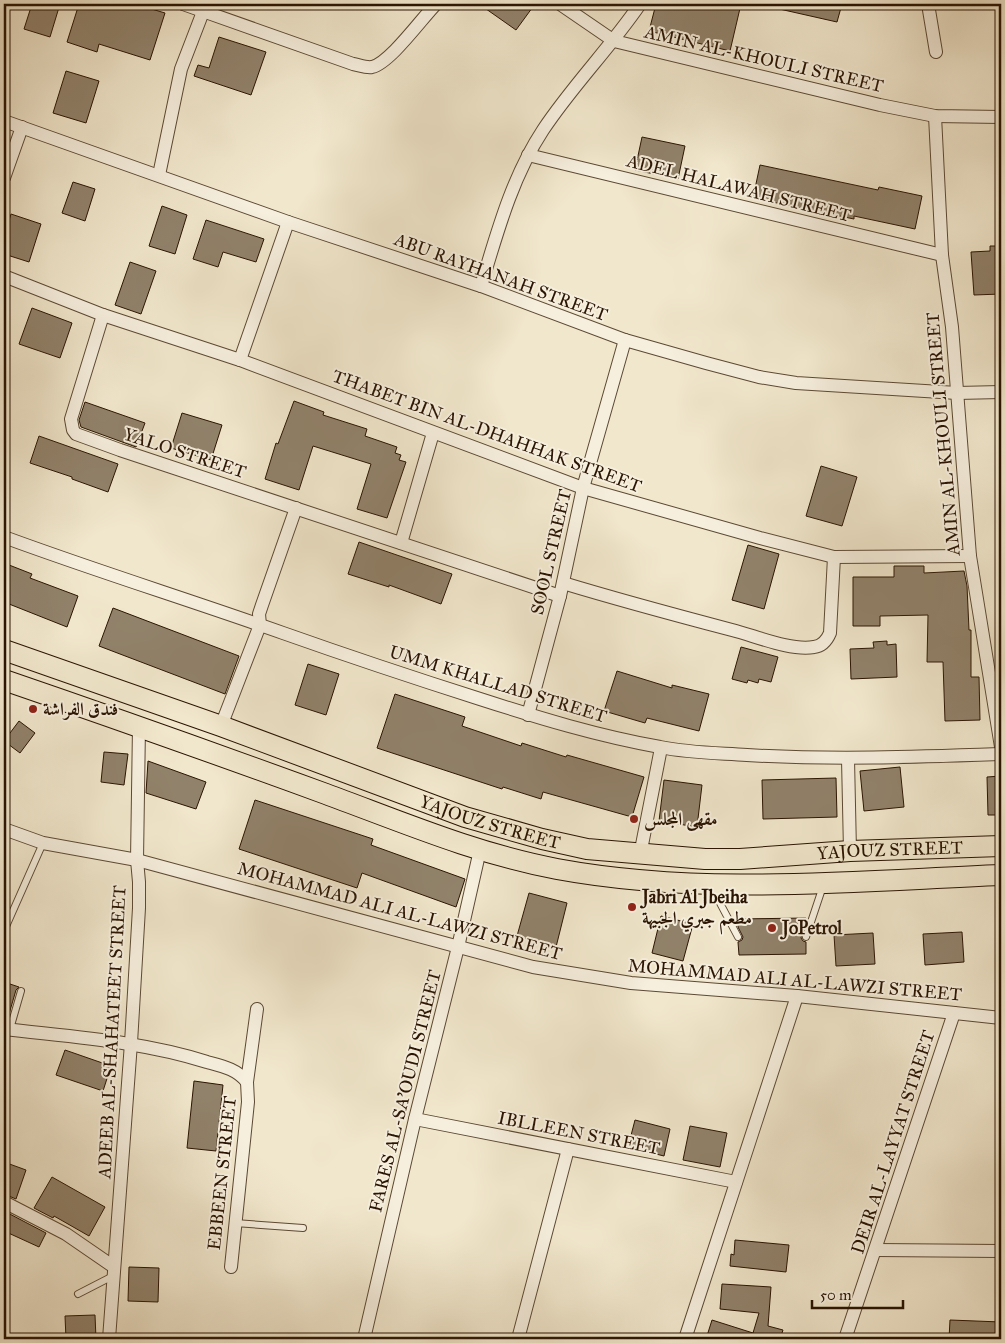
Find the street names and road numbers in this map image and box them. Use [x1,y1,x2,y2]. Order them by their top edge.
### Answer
street label: AMIN AL-KHOULI STREET [641,21,886,97]
street label: ADEL HALAWAH STREET [624,149,853,227]
street label: ABU RAYHANAH STREET [390,228,611,326]
street label: AMIN AL-KHOULI STREET [921,311,965,558]
street label: THABET BIN AL-DHAHHAK STREET [329,365,645,497]
street label: YALO STREET [121,423,249,483]
street label: SOOL STREET [526,487,576,617]
street label: UMM KHALLAD STREET [386,640,610,728]
street label: YAJOUZ STREET [417,790,563,854]
street label: YAJOUZ STREET [816,836,963,864]
street label: MOHAMMAD ALI AL-LAWZI STREET [235,857,565,965]
street label: ADEEB AL-SHAHATEET STREET [93,885,131,1180]
street label: MOHAMMAD ALI AL-LAWZI STREET [627,954,963,1006]
street label: FARES AL-SA’OUDI STREET [364,968,446,1214]
street label: DEIR AL-LAYYAT STREET [846,1028,940,1256]
street label: EBBEEN STREET [203,1095,241,1251]
street label: IBLLEEN STREET [496,1107,662,1159]

